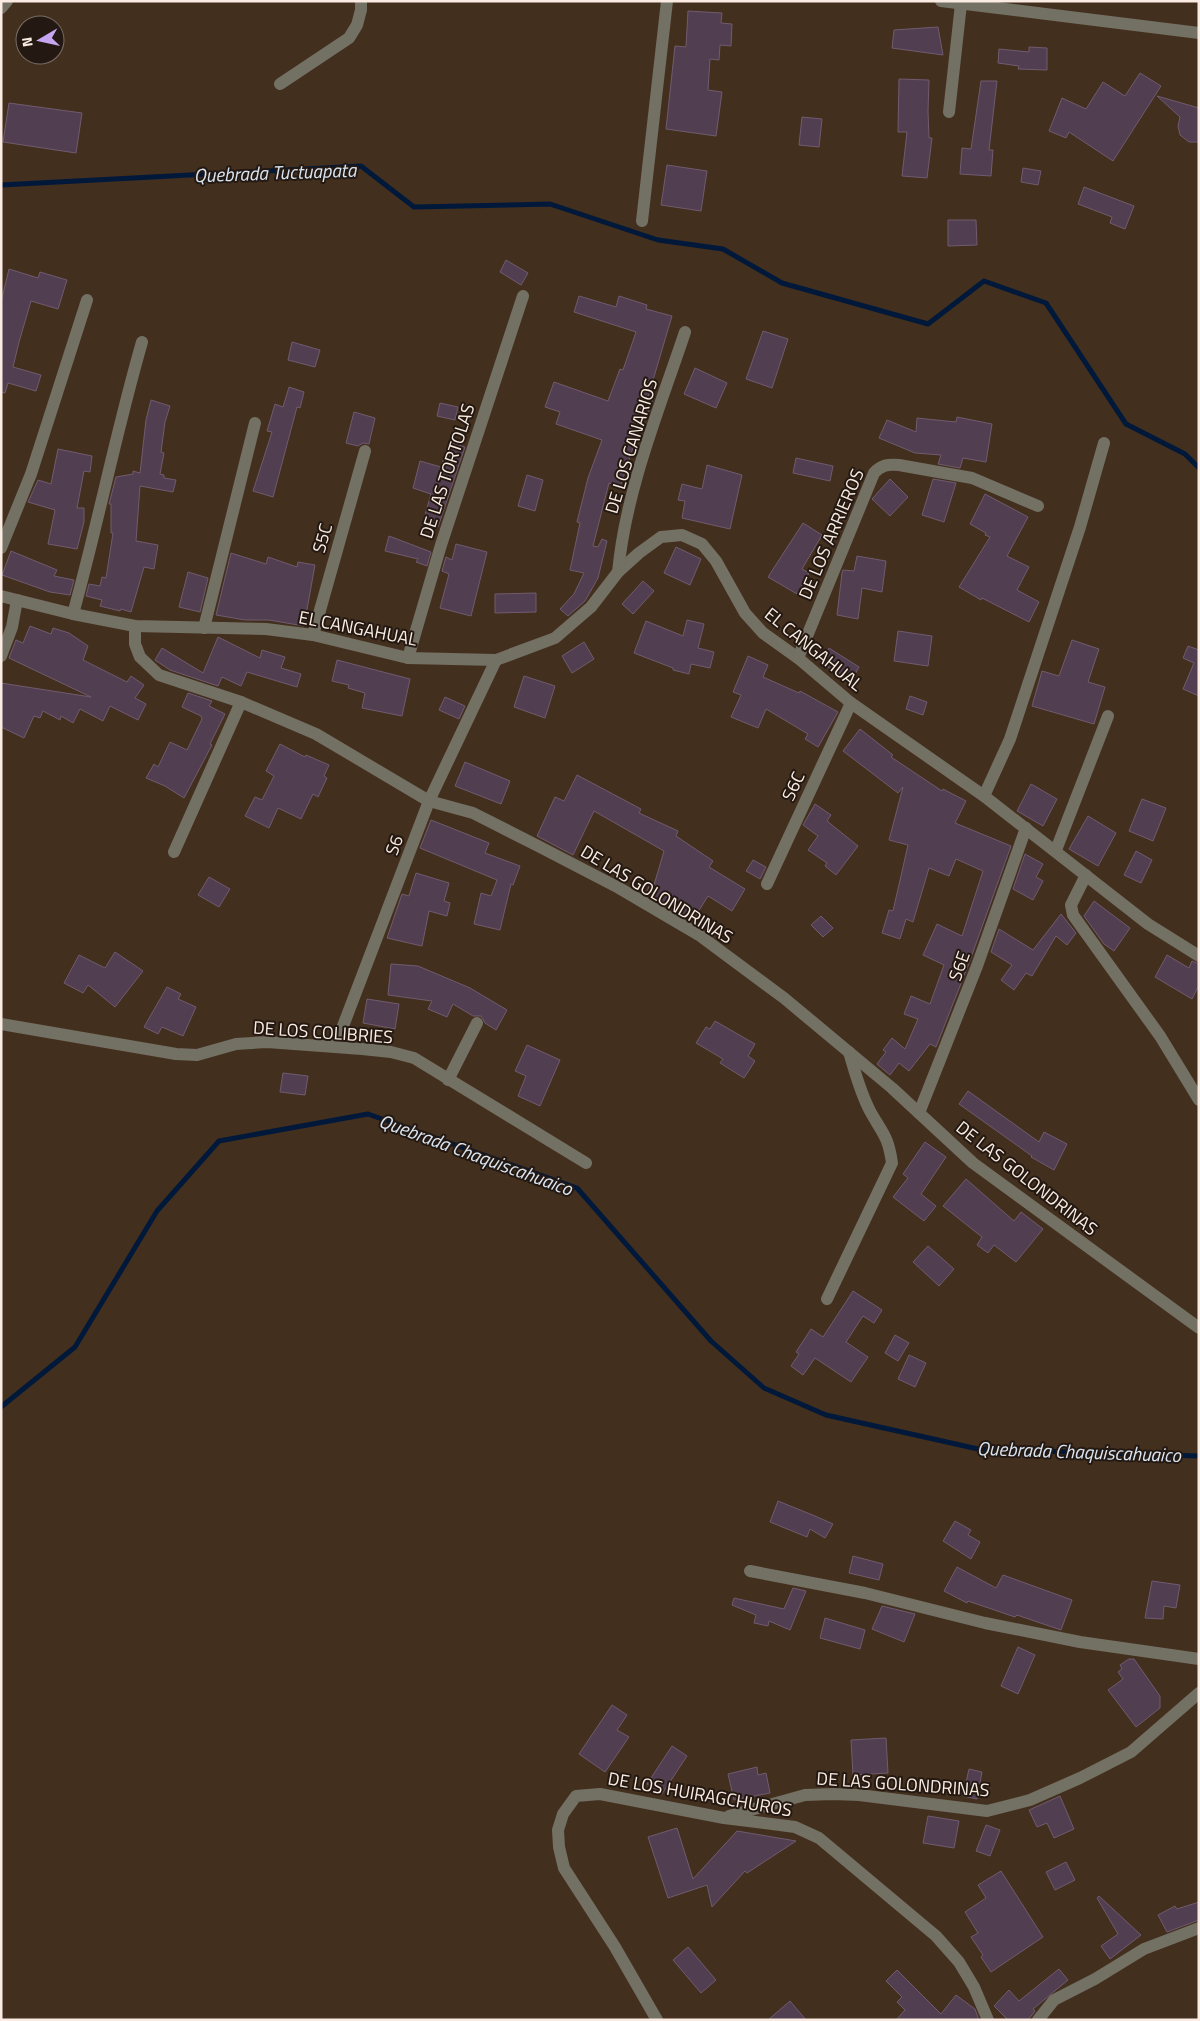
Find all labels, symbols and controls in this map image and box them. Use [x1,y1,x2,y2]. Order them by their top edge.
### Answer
north arrow [15,15,65,65]
text: N [16,36,38,49]
water label: Quebrada Tuctuapata [193,155,358,189]
street label: DE LOS CANARIOS [598,375,664,517]
street label: DE LAS TORTOLAS [412,400,482,542]
street label: DE LOS ARRIEROS [791,465,871,603]
street label: S5C [305,520,339,556]
street label: EL CANGAHUAL [759,601,869,697]
street label: EL CANGAHUAL [297,603,420,653]
street label: S6C [775,767,812,805]
street label: S6 [378,831,410,859]
street label: DE LAS GOLONDRINAS [576,838,738,950]
street label: S6E [941,947,977,985]
street label: DE LOS COLIBRIES [252,1014,394,1050]
water label: Quebrada Chaquiscahuaico [375,1105,577,1203]
street label: DE LAS GOLONDRINAS [950,1114,1104,1242]
water label: Quebrada Chaquiscahuaico [977,1433,1182,1469]
street label: DE LAS GOLONDRINAS [816,1764,990,1804]
street label: DE LOS HUIRAGCHUROS [606,1765,794,1823]

